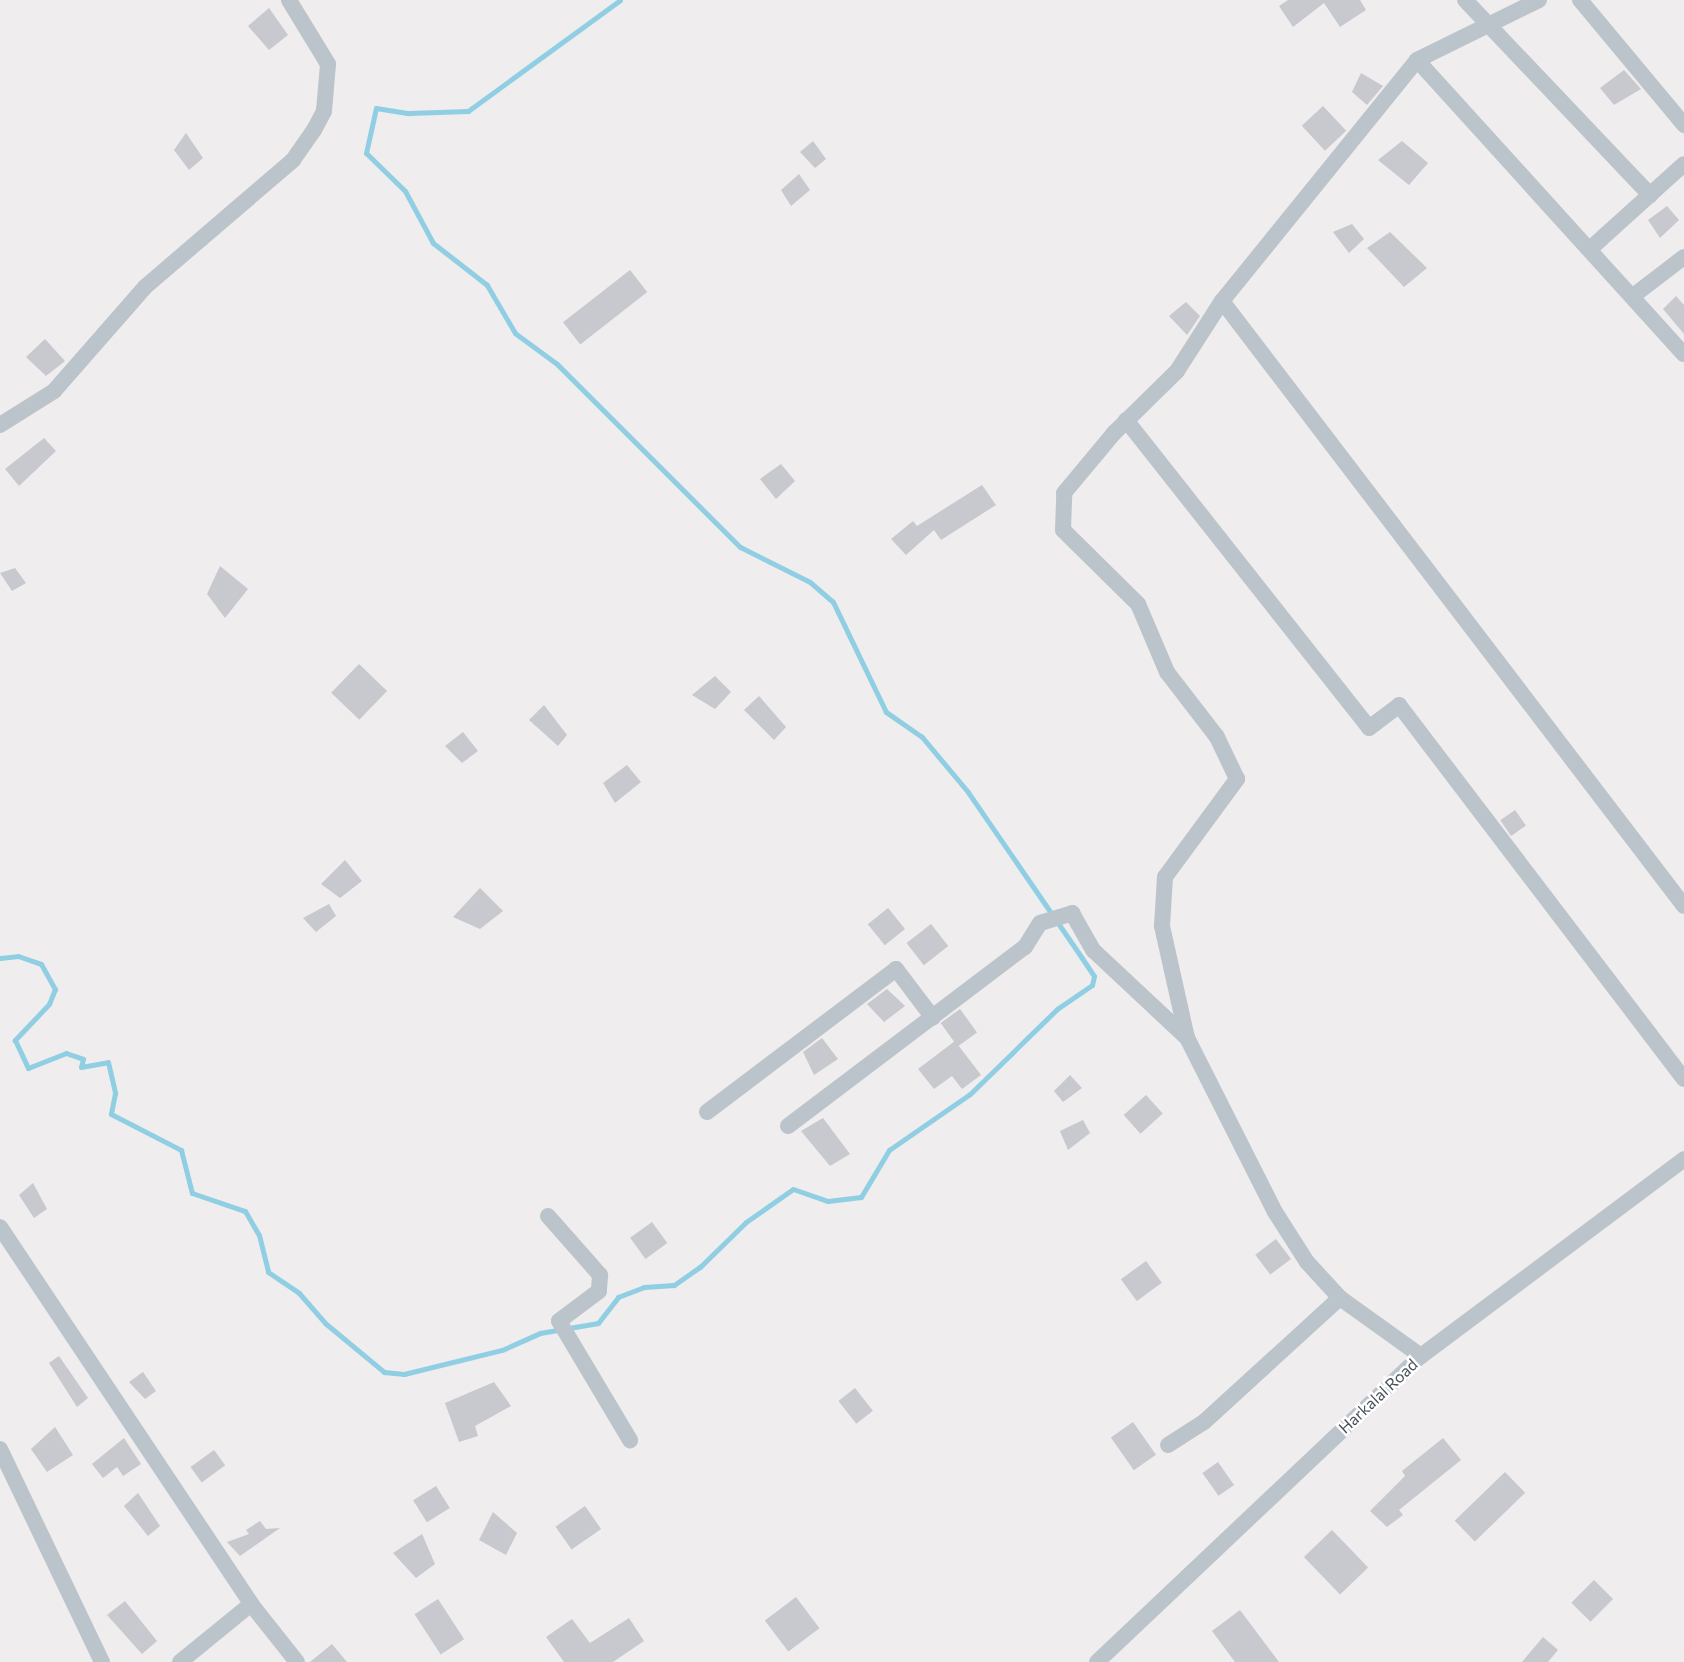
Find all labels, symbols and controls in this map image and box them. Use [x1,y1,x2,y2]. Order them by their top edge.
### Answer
street label: Harkalal Road [1335,1355,1421,1437]

